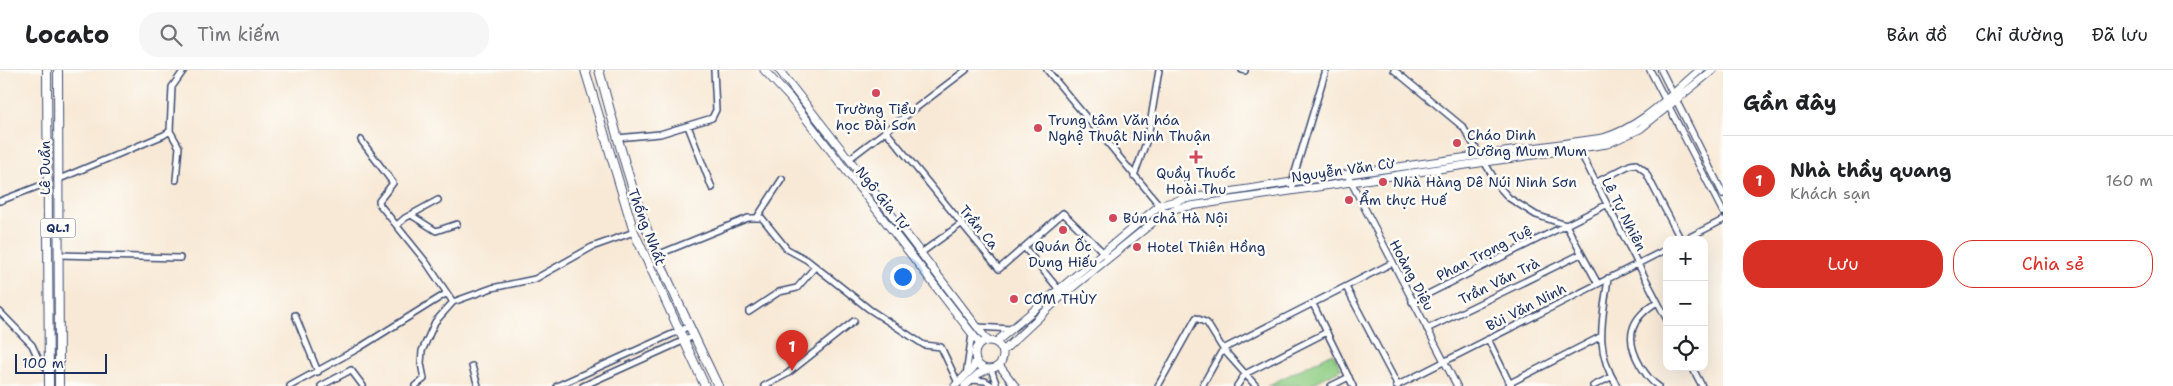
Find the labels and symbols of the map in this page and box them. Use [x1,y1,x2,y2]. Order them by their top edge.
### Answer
marker: Trường Tiểu học Đài Sơn [870,87,882,99]
place label: Trường Tiểu học Đài Sơn [836,100,917,134]
place label: Trung tâm Văn hóa Nghệ Thuật Ninh Thuận [1048,111,1211,145]
marker: Trung tâm Văn hóa Nghệ Thuật Ninh Thuận [1032,122,1044,134]
place label: Cháo Dinh Dưỡng Mum Mum [1467,126,1587,160]
marker: Cháo Dinh Dưỡng Mum Mum [1451,137,1463,149]
street label: Lê Duẩn [36,140,54,195]
marker: Quầy Thuốc Hoài Thu [1190,151,1202,163]
street label: Nguyễn Văn Cừ [1290,154,1396,186]
street label: Ngô Gia Tự [852,163,914,233]
place label: Quầy Thuốc Hoài Thu [1156,164,1236,198]
place label: Nhà Hàng Dê Núi Ninh Sơn [1393,173,1577,191]
street label: Lê Tự Nhiên [1598,174,1650,254]
marker: Nhà Hàng Dê Núi Ninh Sơn [1377,176,1389,188]
street label: Thống Nhất [624,186,670,268]
place label: Ẩm thực Huế [1359,190,1448,209]
marker: Ẩm thực Huế [1343,194,1355,206]
street label: Trần Ca [955,201,1003,253]
place label: Bún chả Hà Nội [1123,209,1228,227]
marker: Bún chả Hà Nội [1107,212,1119,224]
road number: QL.1 [40,218,76,238]
street label: Phan Trọng Tuệ [1433,221,1535,285]
marker: Quán Ốc Dung Hiếu [1057,224,1069,236]
place label: Quán Ốc Dung Hiếu [1029,235,1097,271]
street label: Hoàng Diệu [1386,236,1438,314]
place label: Hotel Thiên Hồng [1147,238,1265,256]
marker: Hotel Thiên Hồng [1131,241,1143,253]
street label: Trần Văn Trà [1456,254,1543,308]
your location [890,264,916,290]
street label: Bùi Văn Ninh [1483,279,1569,335]
place label: CƠM THÙY [1024,290,1097,308]
marker: CƠM THÙY [1008,293,1020,305]
pin: 1 [776,330,808,371]
scale bar [15,351,108,374]

